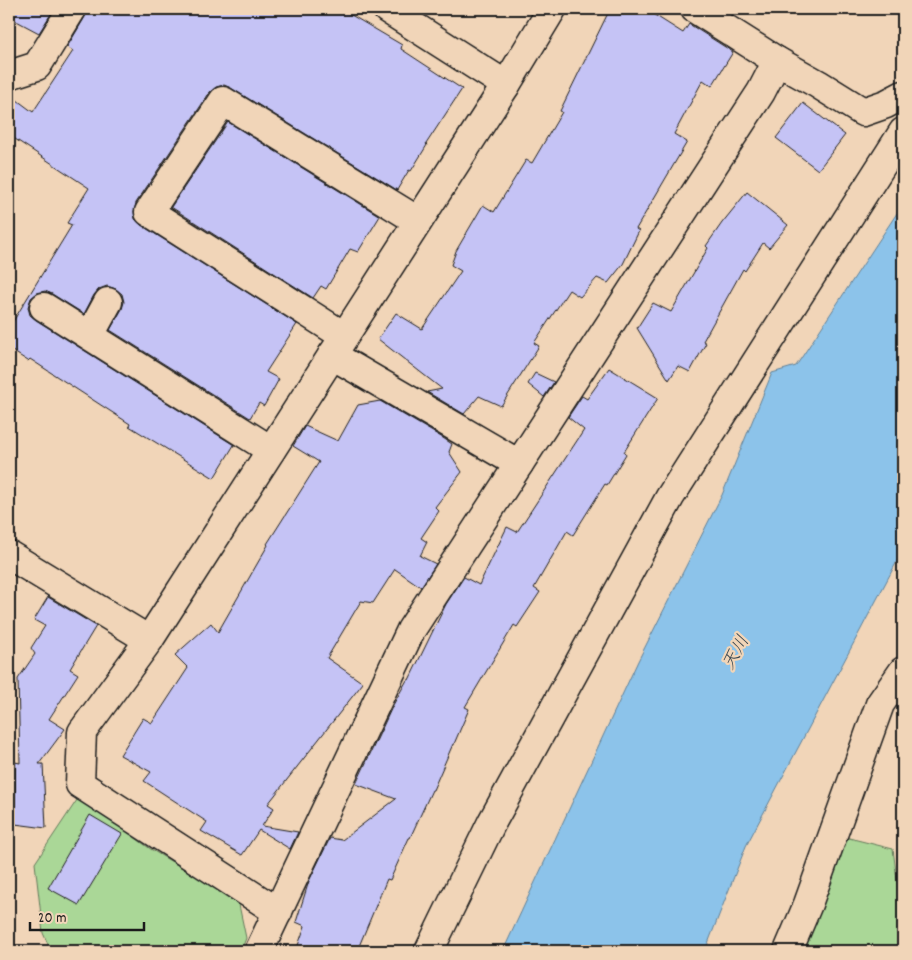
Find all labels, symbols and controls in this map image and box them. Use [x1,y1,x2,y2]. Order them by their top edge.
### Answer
water label: 天川 [718,631,757,675]
scale bar [30,900,144,932]
text: 20 m [38,908,66,930]

